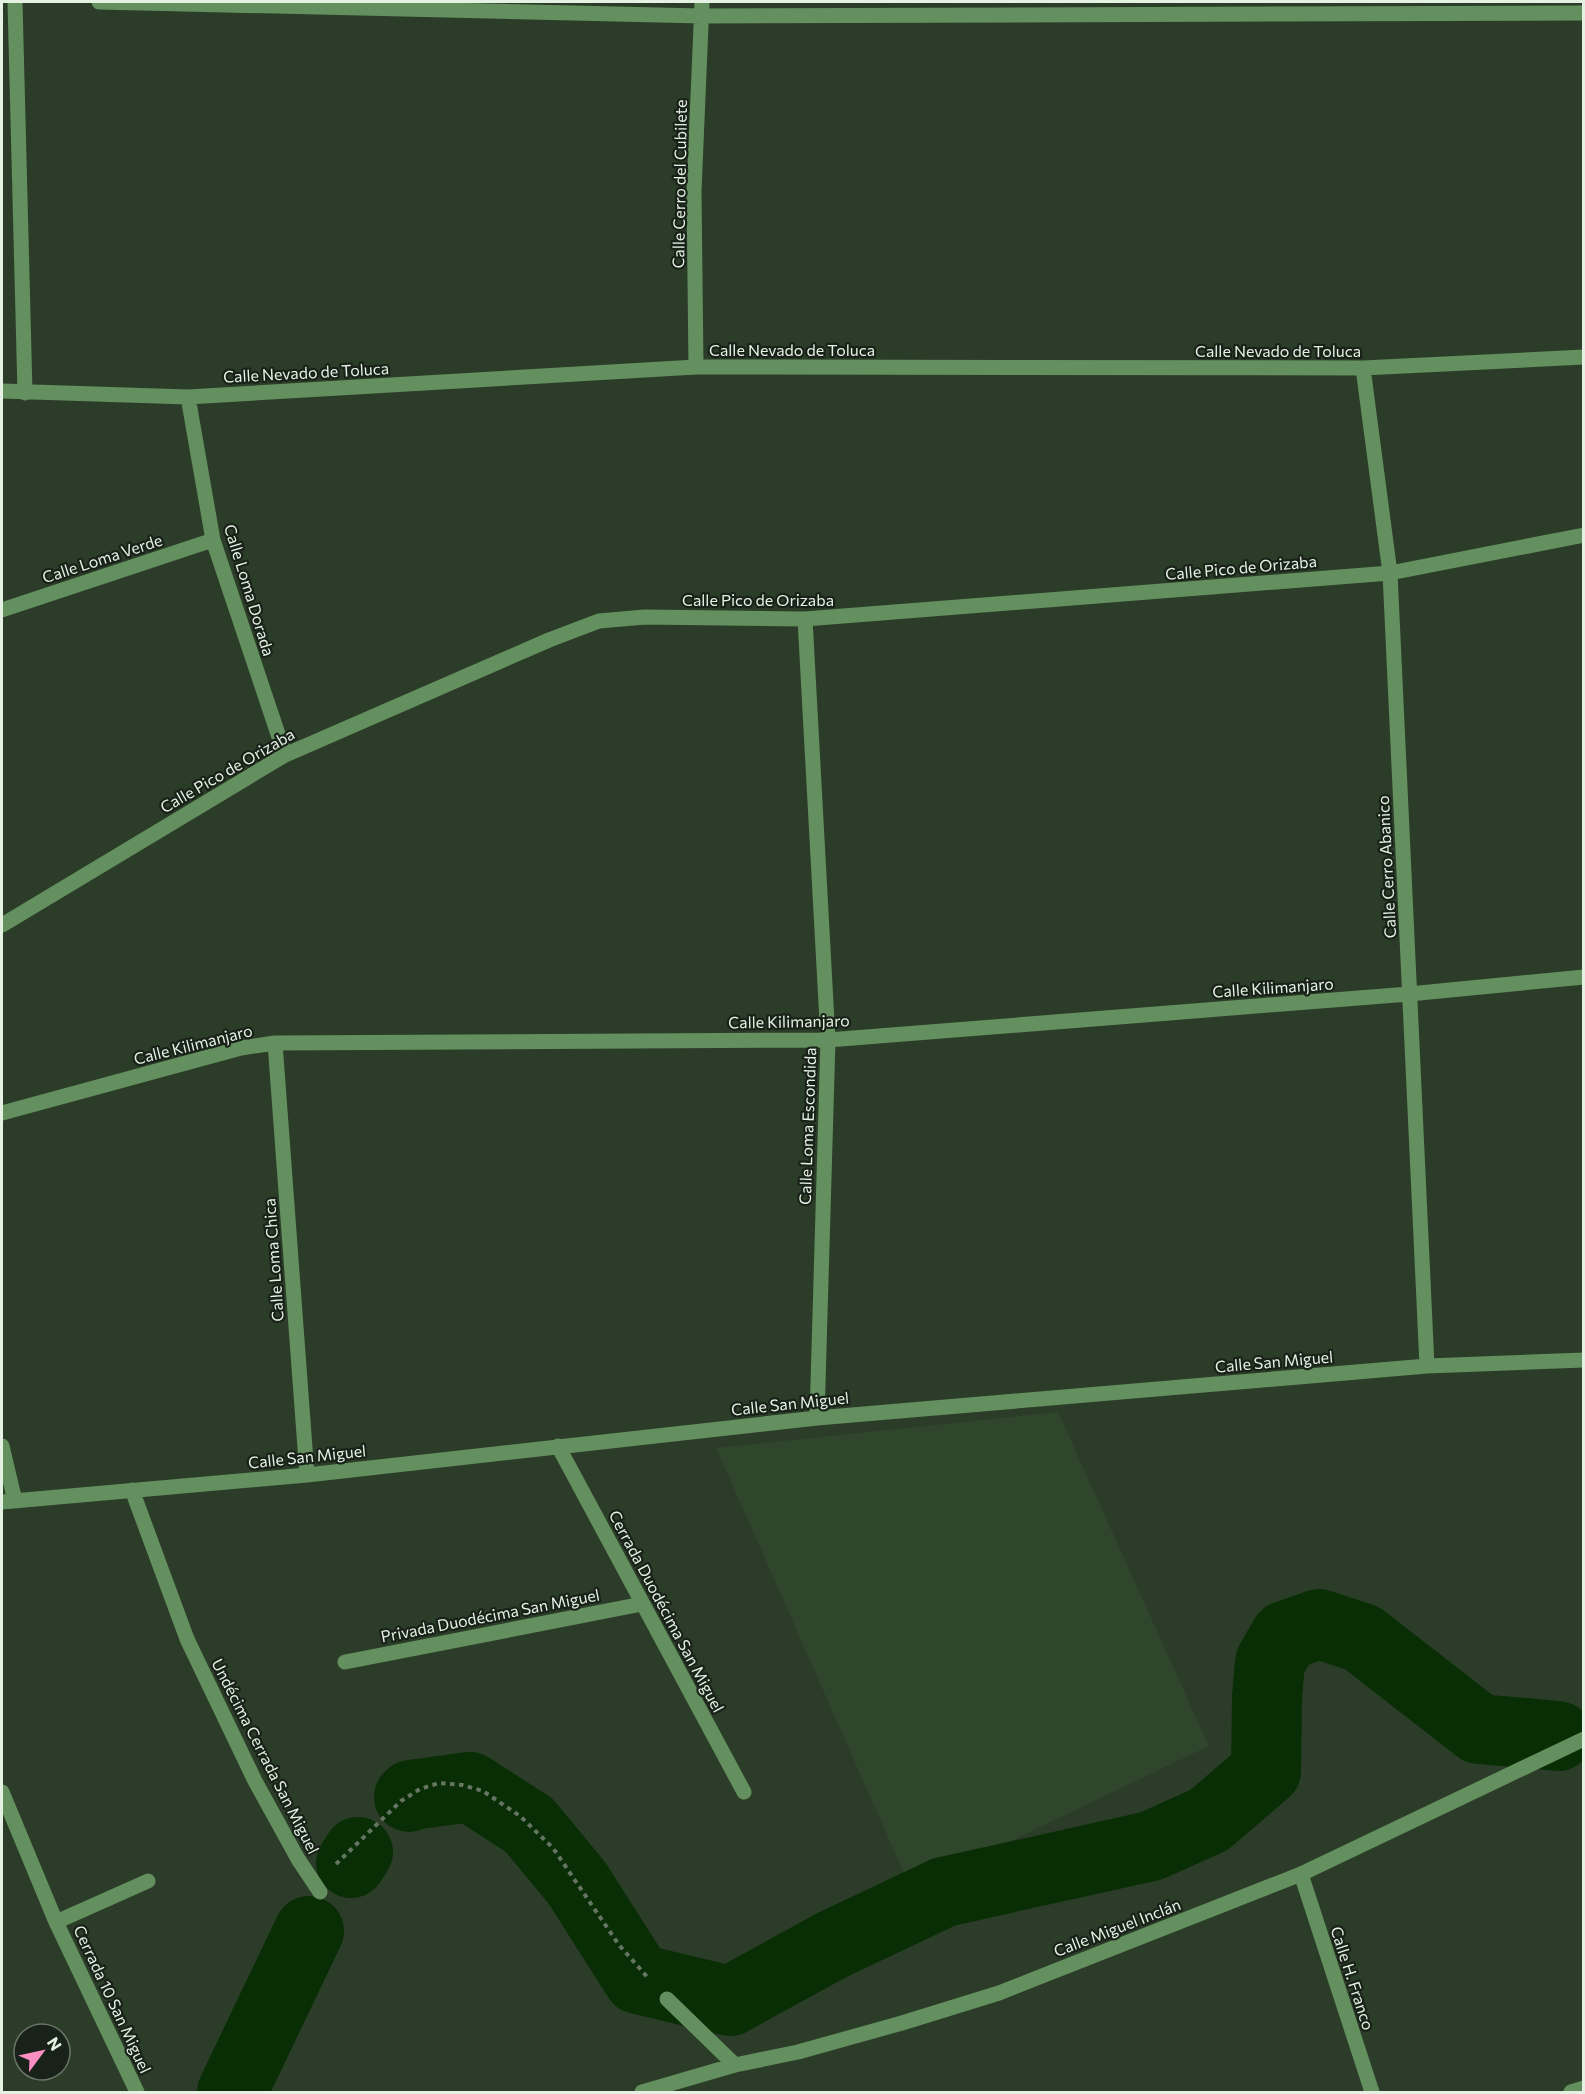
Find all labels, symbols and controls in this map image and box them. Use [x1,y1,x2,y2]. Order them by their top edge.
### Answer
street label: Calle Cerro del Cubilete [668,99,690,269]
street label: Calle Nevado de Toluca [709,340,875,359]
street label: Calle Nevado de Toluca [1195,341,1361,360]
street label: Calle Nevado de Toluca [223,358,389,386]
street label: Calle Loma Dorada [221,522,279,658]
street label: Calle Loma Verde [40,530,164,586]
street label: Calle Pico de Orizaba [1164,551,1318,583]
street label: Calle Pico de Orizaba [682,590,834,609]
street label: Calle Pico de Orizaba [156,724,298,816]
street label: Calle Cerro Abanico [1373,795,1399,939]
street label: Calle Kilimanjaro [1212,973,1334,1001]
street label: Calle Kilimanjaro [728,1010,850,1032]
street label: Calle Kilimanjaro [132,1020,254,1068]
street label: Calle Loma Escondida [795,1047,819,1205]
street label: Calle Loma Chica [259,1198,287,1322]
street label: Calle San Miguel [1214,1346,1334,1376]
street label: Calle San Miguel [730,1387,850,1419]
street label: Calle San Miguel [247,1440,367,1472]
street label: Cerrada Duodécima San Miguel [606,1507,728,1715]
street label: Privada Duodécima San Miguel [379,1584,601,1646]
street label: Undécima Cerrada San Miguel [208,1655,324,1857]
street label: Calle Miguel Inclán [1051,1894,1183,1960]
street label: Cerrada 10 San Miguel [70,1922,156,2076]
street label: Calle H. Franco [1327,1924,1379,2032]
north arrow [12,2022,72,2082]
text: N [44,2033,66,2054]

